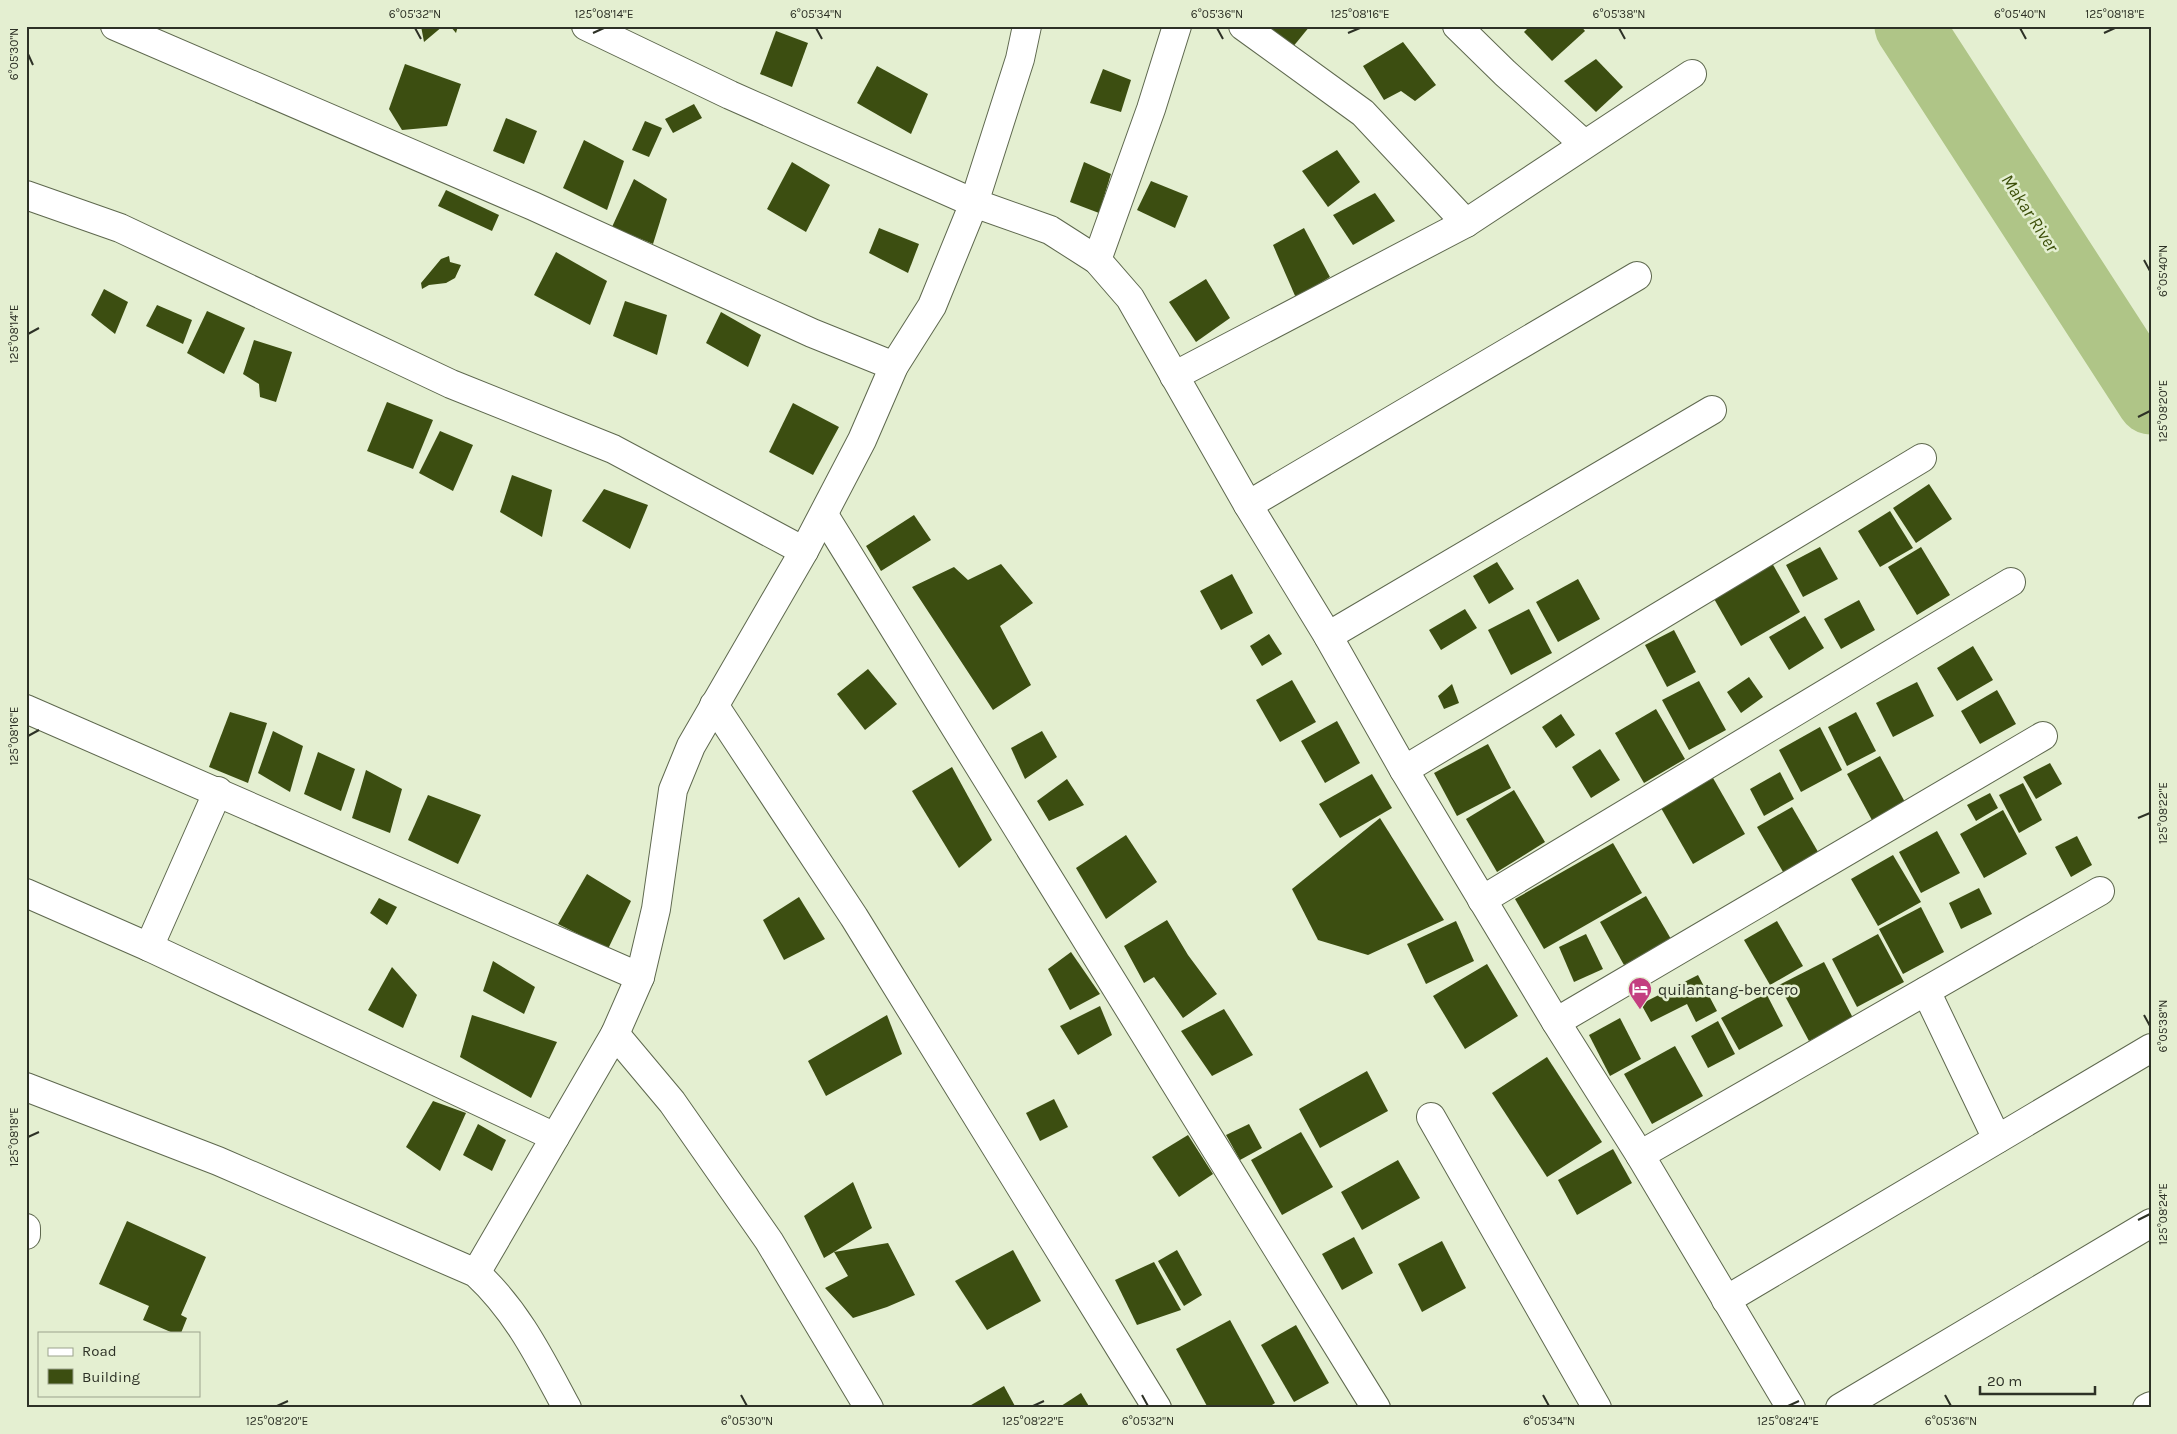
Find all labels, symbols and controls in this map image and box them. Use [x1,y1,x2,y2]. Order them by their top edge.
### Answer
text: 6°05'32"N [389,7,441,21]
text: 125°08'14"E [575,7,633,21]
text: 6°05'34"N [790,7,842,21]
text: 6°05'36"N [1191,7,1243,21]
text: 125°08'16"E [1330,7,1390,21]
text: 6°05'38"N [1593,7,1645,21]
text: 6°05'40"N [1994,7,2046,21]
text: 125°08'18"E [2085,7,2145,21]
text: 6°05'30"N [7,28,21,80]
water label: Makar River [1997,170,2064,257]
text: 6°05'40"N [2156,245,2170,297]
text: 125°08'14"E [7,305,21,363]
text: 125°08'20"E [2156,380,2170,442]
text: 125°08'16"E [7,706,21,766]
text: 125°08'22"E [2156,782,2170,844]
hotel icon: quilantang-bercero [1627,976,1653,1010]
place label: quilantang-bercero [1658,980,1798,999]
text: 6°05'38"N [2156,1000,2170,1052]
text: 125°08'18"E [7,1107,21,1167]
text: 125°08'24"E [2156,1183,2170,1245]
legend [38,1332,200,1396]
text: Road [82,1342,117,1360]
scale bar [1980,1364,2094,1396]
text: Building [82,1368,140,1386]
text: 20 m [1987,1372,2022,1390]
text: 125°08'20"E [246,1414,308,1428]
text: 6°05'30"N [721,1414,773,1428]
text: 125°08'22"E [1002,1414,1064,1428]
text: 6°05'32"N [1122,1414,1174,1428]
text: 6°05'34"N [1523,1414,1575,1428]
text: 125°08'24"E [1757,1414,1819,1428]
text: 6°05'36"N [1925,1414,1977,1428]

